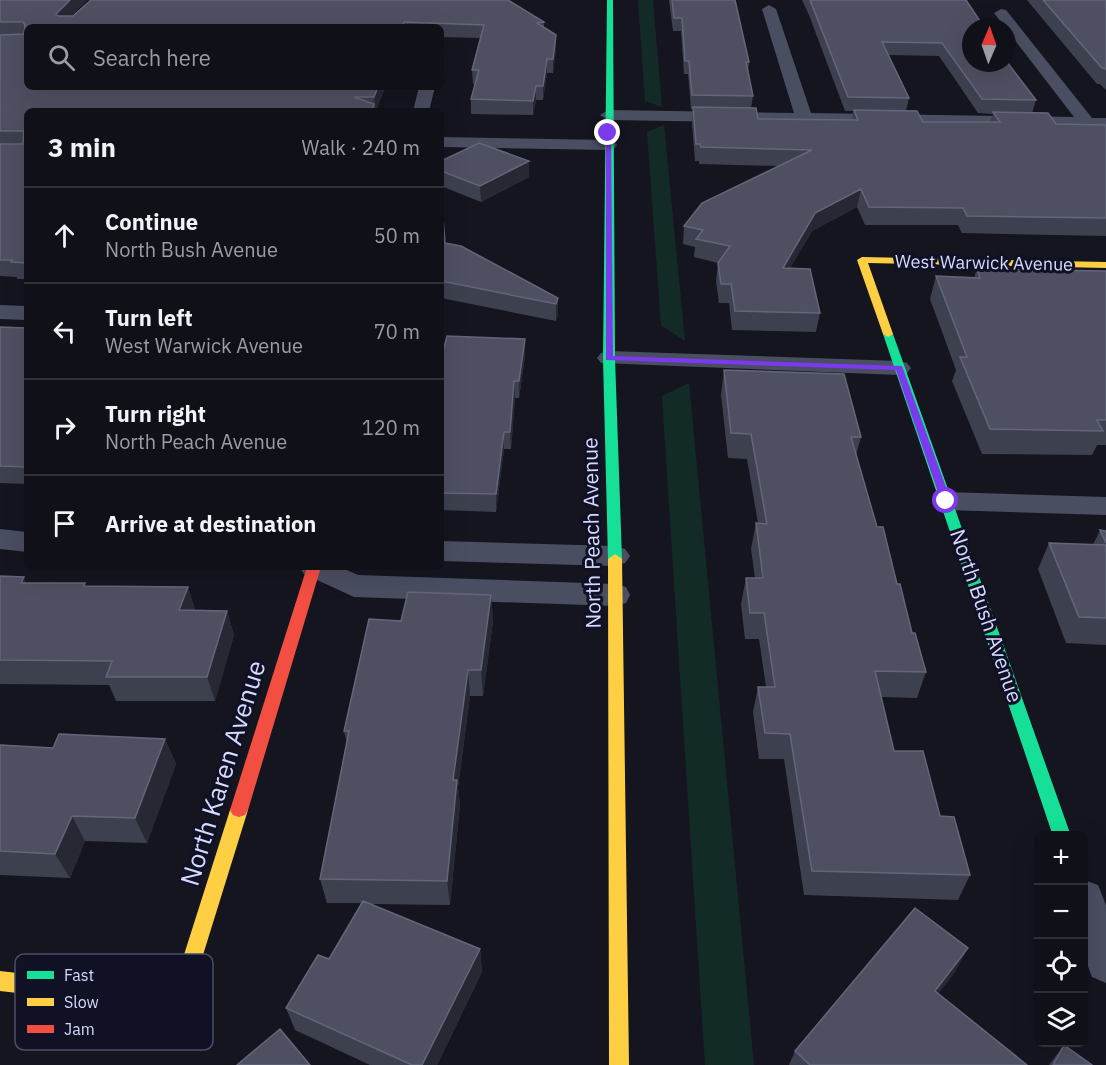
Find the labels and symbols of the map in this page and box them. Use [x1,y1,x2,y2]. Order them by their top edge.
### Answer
north arrow [962,18,1016,72]
route end [594,119,620,145]
street label: West Warwick Avenue [895,249,1073,276]
street label: North Peach Avenue [575,437,607,629]
route start [932,487,958,513]
street label: North Bush Avenue [944,525,1030,706]
street label: North Karen Avenue [172,656,273,890]
legend [15,954,213,1050]
text: Fast [64,965,94,985]
text: Slow [64,992,99,1012]
text: Jam [64,1019,95,1039]

